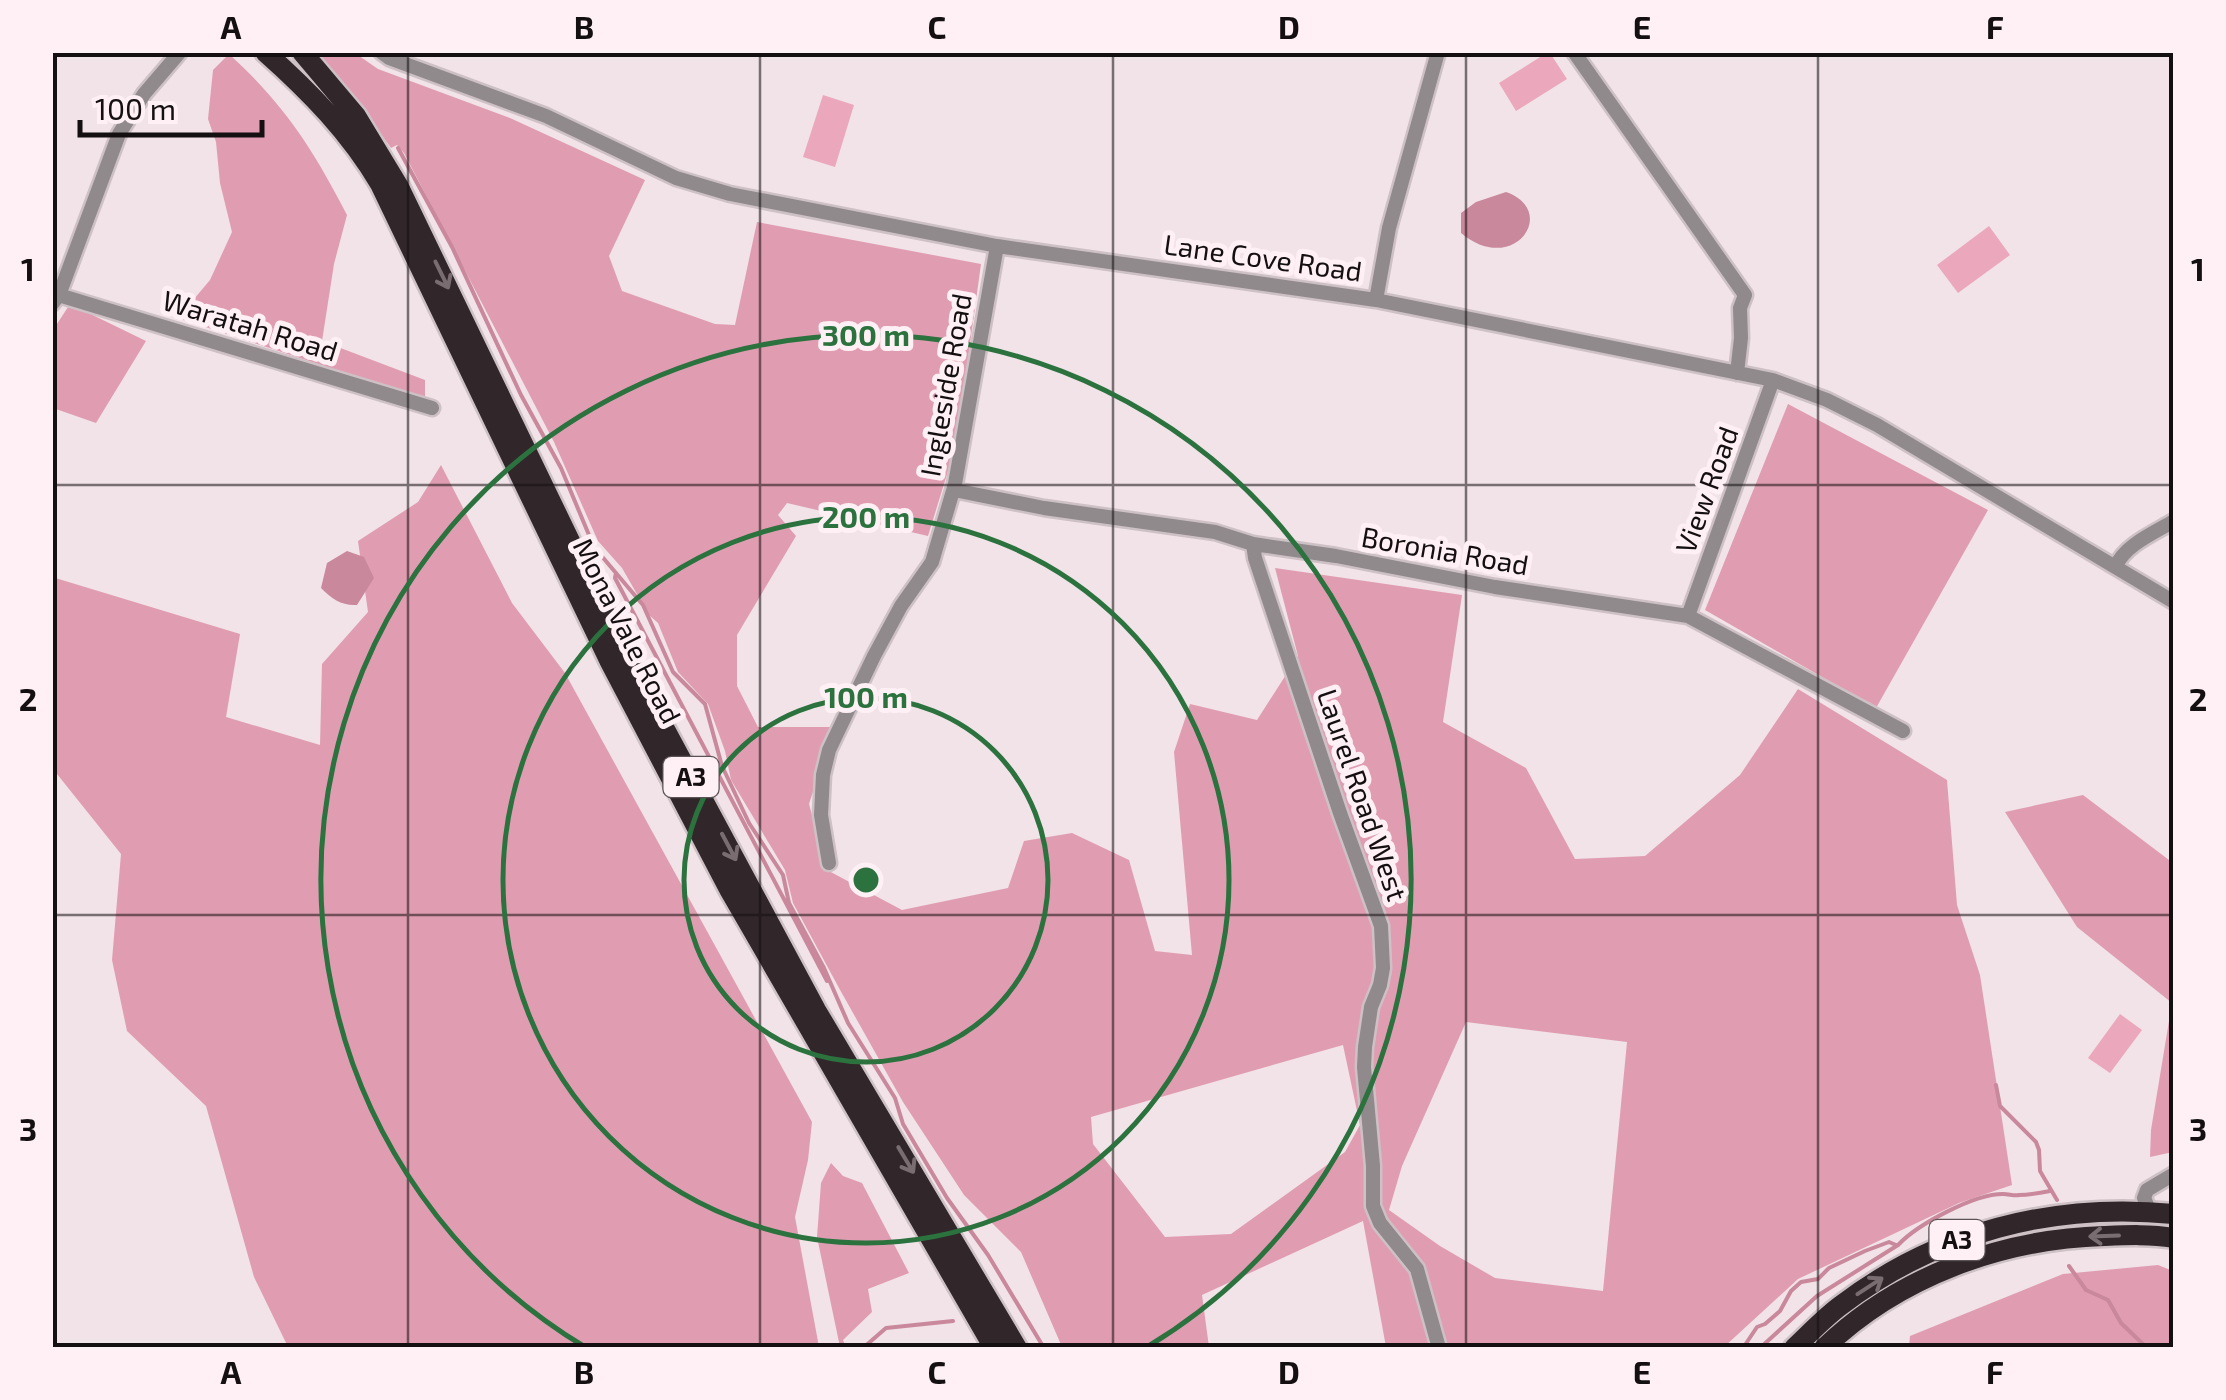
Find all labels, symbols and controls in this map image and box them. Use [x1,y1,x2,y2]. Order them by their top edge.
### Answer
text: A [221,7,242,45]
text: B [574,7,594,45]
text: C [928,7,946,45]
text: D [1278,7,1300,45]
text: E [1633,7,1651,45]
text: F [1986,7,2004,45]
scale bar [80,75,262,137]
text: 100 m [95,90,176,126]
street label: Lane Cove Road [1162,226,1364,288]
text: 1 [21,249,35,287]
text: 1 [2191,249,2205,287]
one-way arrow [434,259,453,289]
street label: Waratah Road [159,282,342,368]
street label: Ingleside Road [912,291,978,479]
text: 300 m [822,316,910,352]
street label: View Road [1667,422,1745,558]
text: 200 m [822,498,910,534]
street label: Boronia Road [1359,519,1532,581]
street label: Mona Vale Road [567,532,689,729]
text: 100 m [824,678,908,714]
text: 2 [19,679,37,717]
text: 2 [2189,679,2207,717]
street label: Laurel Road West [1311,684,1415,905]
road number: A3 [664,757,718,797]
one-way arrow [719,831,739,861]
centre of rings [848,862,884,898]
text: 3 [19,1109,37,1147]
text: 3 [2189,1109,2207,1147]
one-way arrow [896,1145,916,1174]
road number: A3 [1930,1220,1984,1260]
one-way arrow [2089,1227,2121,1246]
one-way arrow [1855,1276,1883,1297]
text: A [221,1352,242,1390]
text: B [574,1352,594,1390]
text: C [928,1352,946,1390]
text: D [1278,1352,1300,1390]
text: E [1633,1352,1651,1390]
text: F [1986,1352,2004,1390]

